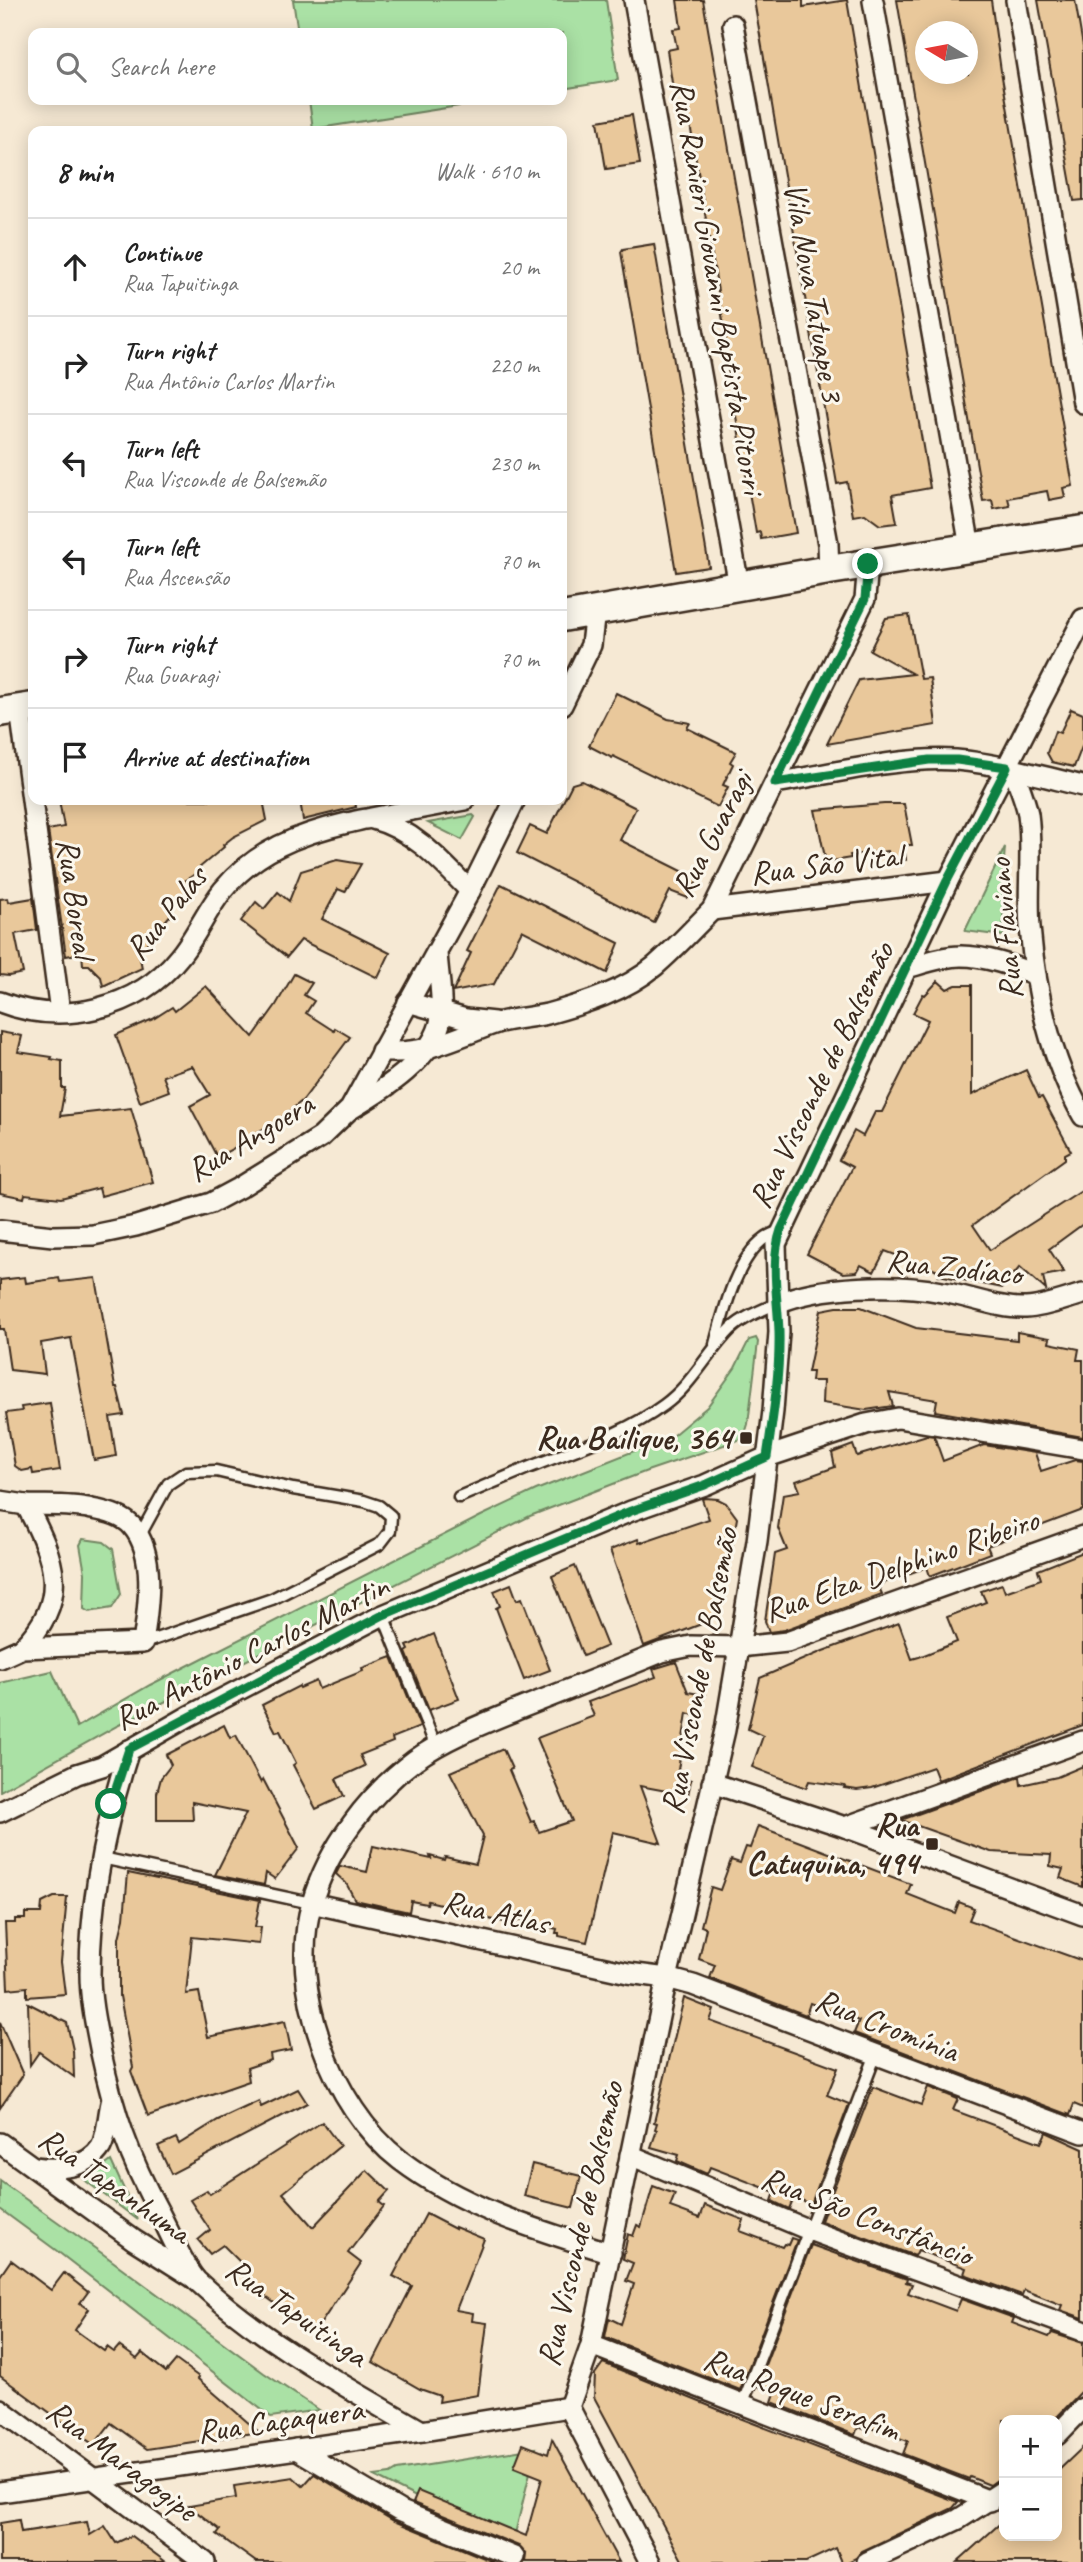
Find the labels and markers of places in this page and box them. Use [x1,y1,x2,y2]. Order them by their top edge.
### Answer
place label: Rua Bailique, 364 [536,1417,736,1459]
marker: Rua Bailique, 364 [738,1430,754,1446]
place label: Rua Catuquina, 494 [746,1804,922,1884]
marker: Rua Catuquina, 494 [924,1836,940,1852]

